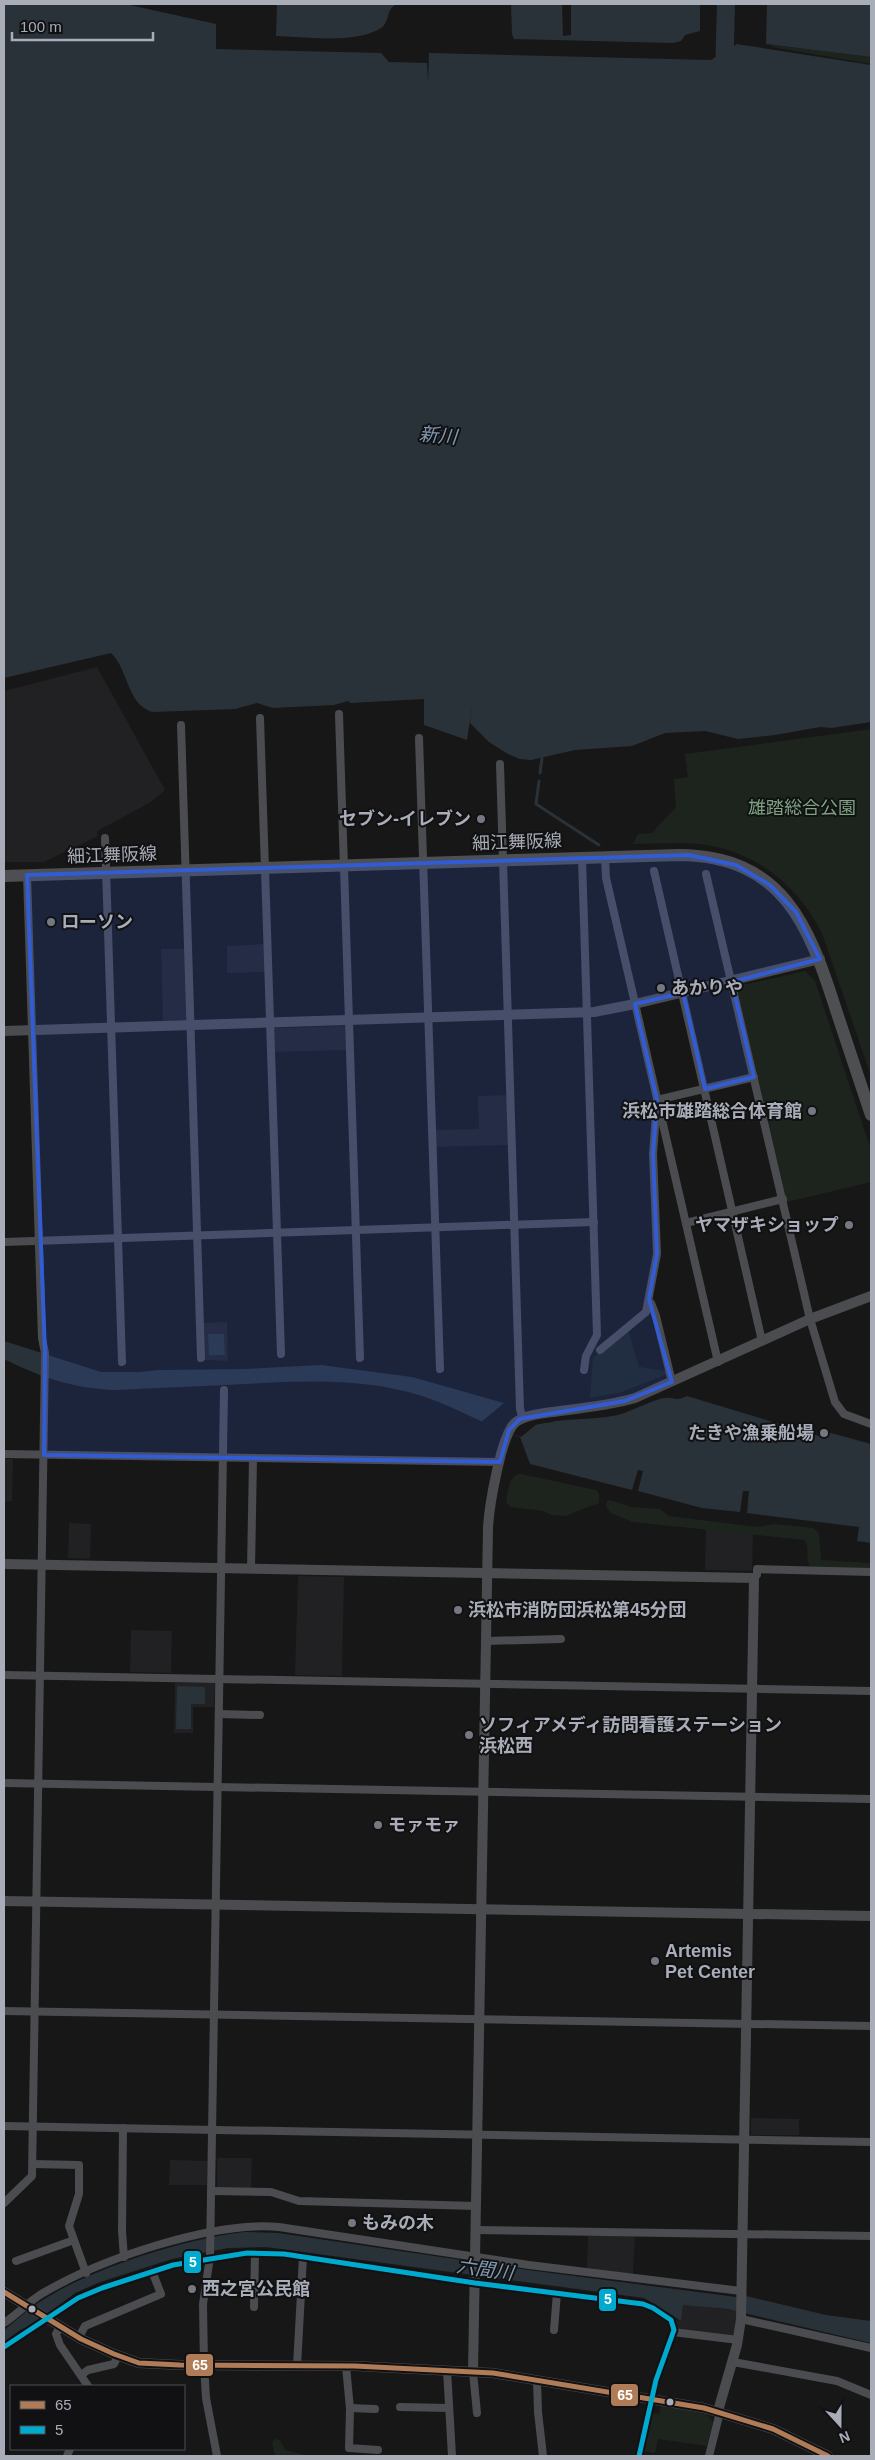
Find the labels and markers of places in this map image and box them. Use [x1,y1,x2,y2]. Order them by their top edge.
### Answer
place label: セブン-イレブン [339,809,471,829]
marker: セブン-イレブン [475,813,487,825]
place label: ローソン [61,912,133,932]
marker: ローソン [45,916,57,928]
place label: あかりや [671,978,743,998]
marker: あかりや [655,982,667,994]
place label: 浜松市雄踏総合体育館 [622,1101,802,1121]
marker: 浜松市雄踏総合体育館 [806,1105,818,1117]
place label: ヤマザキショップ [695,1215,839,1235]
marker: ヤマザキショップ [843,1219,855,1231]
place label: たきや漁乗船場 [688,1423,814,1443]
marker: たきや漁乗船場 [818,1427,830,1439]
place label: 浜松市消防団浜松第45分団 [468,1600,686,1620]
marker: 浜松市消防団浜松第45分団 [452,1604,464,1616]
place label: ソフィアメディ訪問看護ステーション 浜松西 [479,1715,782,1756]
marker: ソフィアメディ訪問看護ステーション 浜松西 [463,1729,475,1741]
place label: モァモァ [388,1815,460,1835]
marker: モァモァ [372,1819,384,1831]
place label: Artemis Pet Center [665,1941,755,1982]
marker: Artemis Pet Center [649,1955,661,1967]
place label: もみの木 [362,2213,434,2233]
marker: もみの木 [346,2217,358,2229]
place label: 西之宮公民館 [202,2279,310,2299]
marker: 西之宮公民館 [186,2283,198,2295]
unlabelled marker [27,2304,37,2314]
unlabelled marker [665,2397,675,2407]

